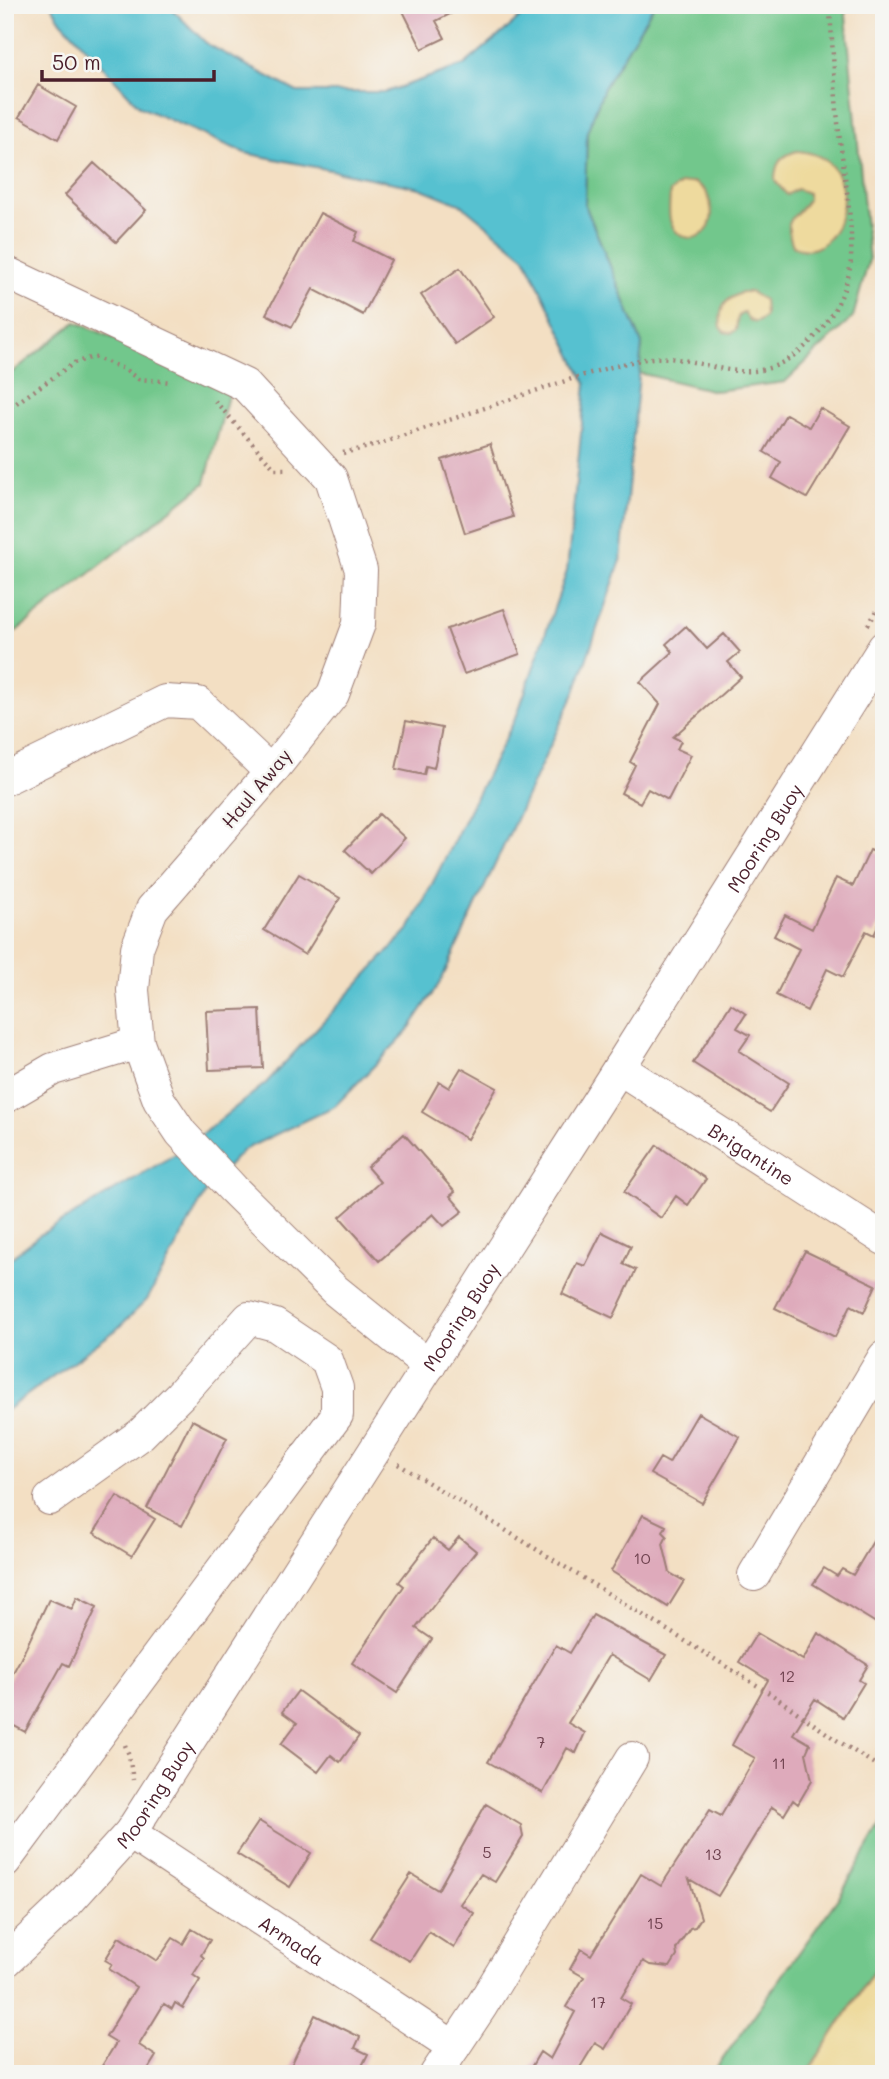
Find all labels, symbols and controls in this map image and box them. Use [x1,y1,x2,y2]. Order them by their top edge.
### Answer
scale bar [42,38,214,82]
text: 50 m [52,48,101,75]
street label: Haul Away [215,743,297,833]
street label: Mooring Buoy [720,778,808,897]
street label: Brigantine [704,1117,799,1190]
street label: Mooring Buoy [416,1257,504,1375]
house number: 10 [633,1547,651,1568]
house number: 12 [779,1665,795,1686]
house number: 7 [537,1731,546,1752]
street label: Mooring Buoy [110,1735,199,1853]
house number: 11 [772,1752,786,1773]
house number: 5 [482,1841,492,1862]
house number: 13 [705,1843,721,1864]
street label: Armada [254,1909,329,1971]
house number: 15 [647,1912,663,1933]
house number: 17 [590,1991,606,2012]

